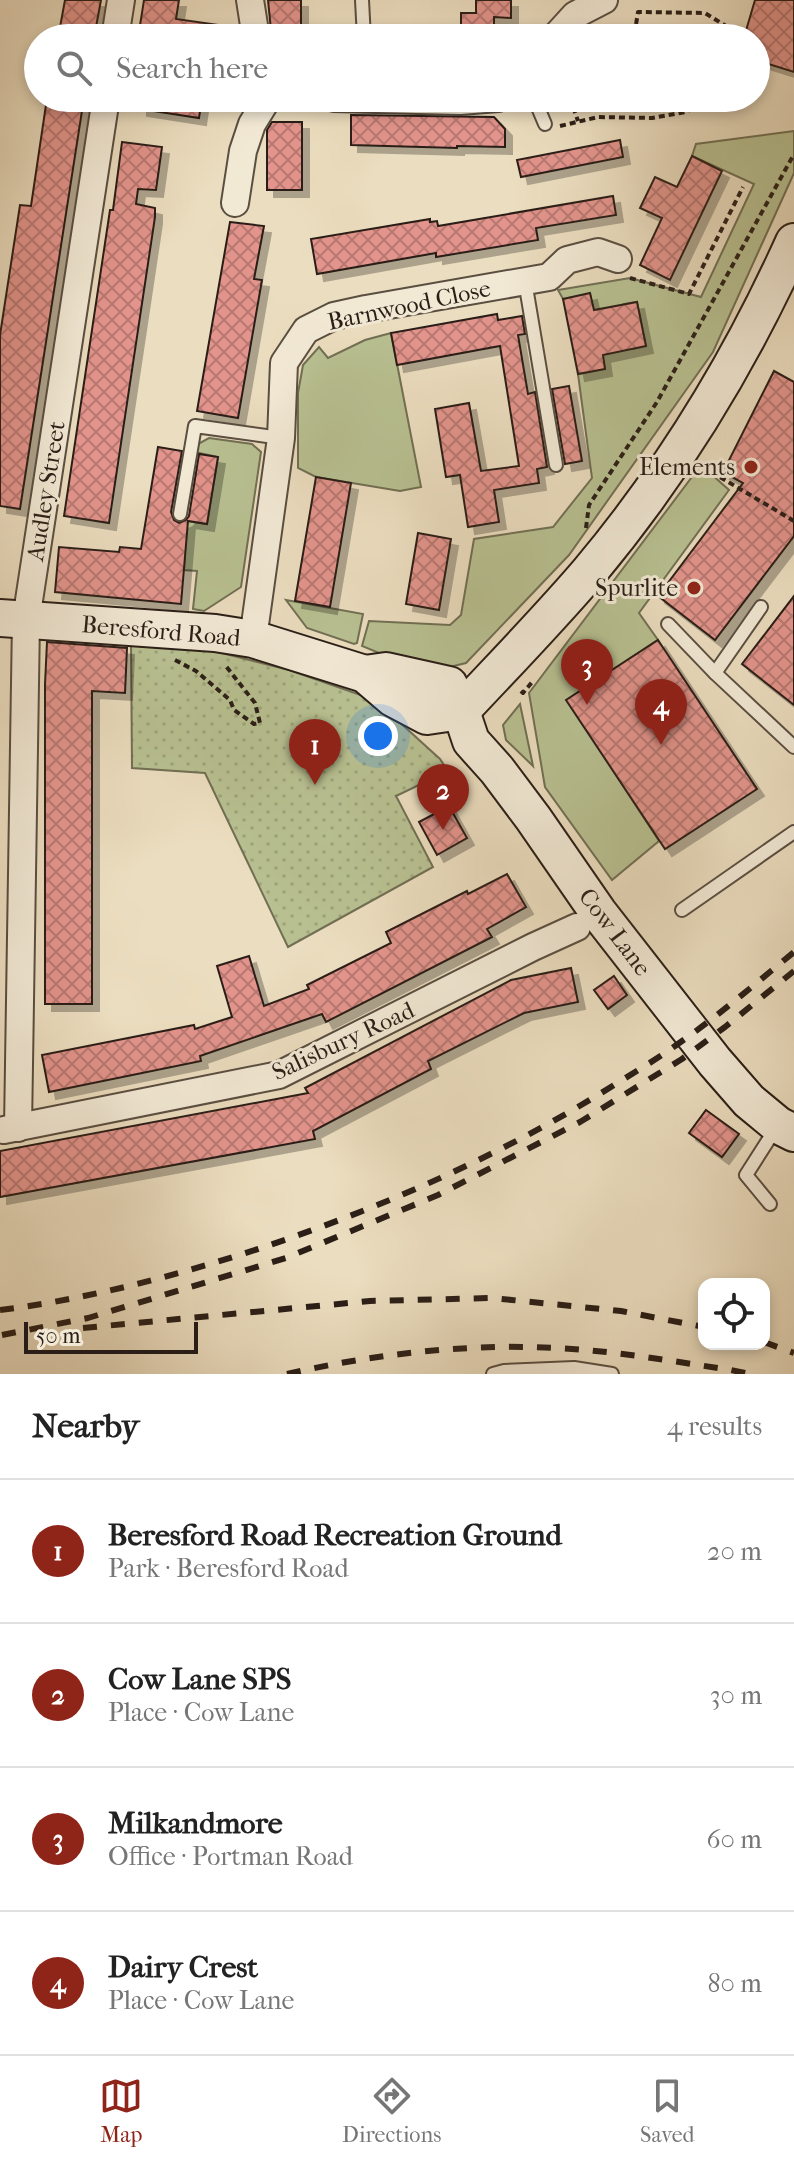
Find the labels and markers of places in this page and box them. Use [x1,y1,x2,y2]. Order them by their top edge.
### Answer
place label: Elements [639,453,735,481]
marker: Elements [742,458,760,476]
place label: Spurlite [595,574,678,602]
marker: Spurlite [685,579,703,597]
pin: 3 [561,639,613,705]
pin: 4 [635,679,687,745]
pin: 1 [289,719,341,785]
pin: 2 [417,764,469,830]

